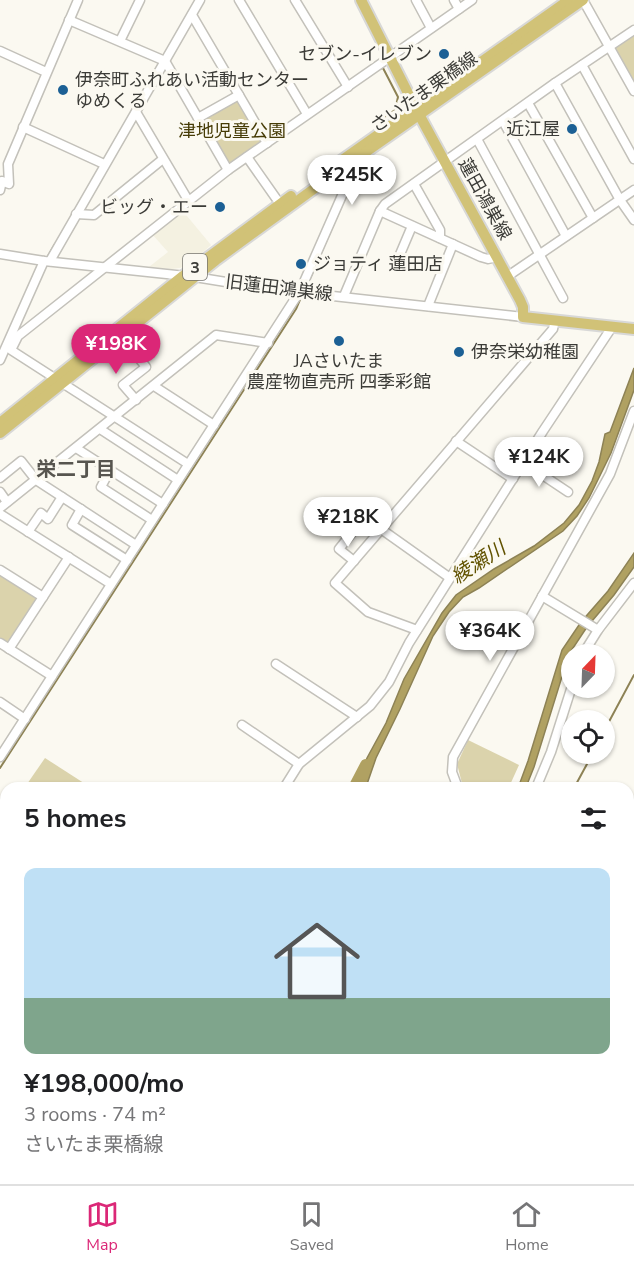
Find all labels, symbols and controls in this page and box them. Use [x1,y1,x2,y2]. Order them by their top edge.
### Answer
place label: セブン-イレブン [298,42,432,66]
street label: さいたま栗橋線 [366,46,482,138]
marker: セブン-イレブン [437,47,451,61]
place label: 伊奈町ふれあい活動センター ゆめくる [75,68,309,113]
marker: 伊奈町ふれあい活動センター ゆめくる [56,83,70,97]
place label: 近江屋 [506,117,560,141]
park label: 津地児童公園 [178,119,286,143]
marker: 近江屋 [565,122,579,136]
street label: 蓮田鴻巣線 [453,154,517,244]
pin: ¥245K [310,155,394,206]
text: ¥245K [321,161,383,188]
place label: ビッグ・エー [100,195,208,219]
marker: ビッグ・エー [213,200,227,214]
place label: ジョティ 蓮田店 [313,252,443,276]
road number: 3 [183,254,207,280]
marker: ジョティ 蓮田店 [294,257,308,271]
street label: 旧蓮田鴻巣線 [224,270,334,306]
pin: ¥198K [74,324,158,375]
text: ¥198K [85,330,147,357]
marker: JAさいたま 農産物直売所 四季彩館 [332,334,346,348]
place label: 伊奈栄幼稚園 [471,340,579,364]
marker: 伊奈栄幼稚園 [452,345,466,359]
place label: JAさいたま 農産物直売所 四季彩館 [247,349,431,394]
pin: ¥124K [497,437,581,488]
text: ¥124K [508,443,570,470]
district label: 栄二丁目 [36,456,116,483]
pin: ¥218K [306,497,390,548]
text: ¥218K [317,503,379,530]
water label: 綾瀬川 [446,534,512,590]
pin: ¥364K [448,611,532,662]
text: ¥364K [459,617,521,644]
north arrow [561,644,615,698]
map controls [561,644,615,764]
button: locate [561,710,615,764]
text: 5 homes [24,801,126,836]
icon: filters [577,802,610,835]
icon: home [263,907,371,1015]
text: ¥198,000/mo [24,1066,184,1101]
text: 3 rooms · 74 m² [24,1101,166,1128]
text: さいたま栗橋線 [24,1131,163,1158]
tab: Map [86,1198,119,1256]
tab: Saved [290,1198,334,1256]
tab: Home [505,1198,548,1256]

